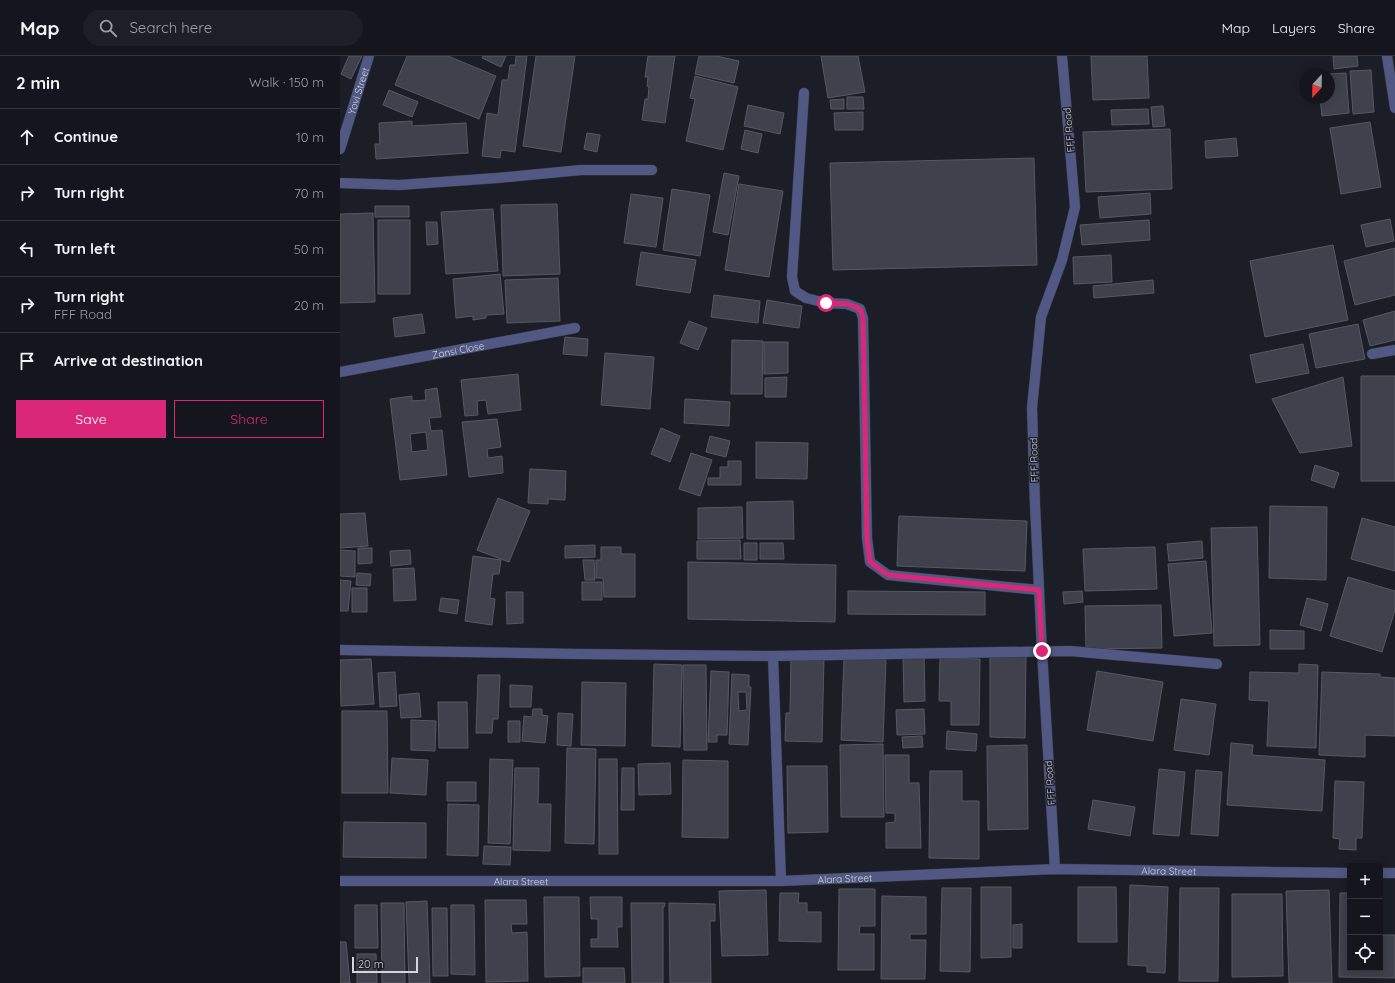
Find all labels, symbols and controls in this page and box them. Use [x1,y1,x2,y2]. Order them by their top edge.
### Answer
search box [83,10,363,46]
text: Map [20,16,59,40]
icon: search [97,17,119,39]
text: Search here [129,18,212,37]
text: Map [1221,19,1250,37]
text: Layers [1272,19,1316,37]
text: Share [1338,19,1375,37]
street label: Yovi Street [345,65,372,116]
north arrow [1299,68,1335,104]
text: 2 min [16,72,60,93]
text: Walk · 150 m [249,74,324,90]
street label: FFF Road [1061,107,1077,153]
icon: ahead [16,126,38,148]
text: Continue [54,127,118,146]
text: 10 m [296,129,324,145]
icon: right [16,182,38,204]
text: Turn right [54,183,125,202]
text: 70 m [294,185,324,201]
icon: left [16,238,38,260]
text: Turn left [54,239,116,258]
text: 50 m [294,241,324,257]
text: Turn right [54,287,125,306]
icon: right [16,294,38,316]
route start [817,294,835,312]
text: 20 m [294,297,324,313]
text: FFF Road [54,306,112,322]
street label: Zansi Close [431,339,486,361]
icon: arrive [16,350,38,372]
text: Arrive at destination [54,351,203,370]
button: Save [16,400,166,438]
button: Share [174,400,324,438]
street label: FFF Road [1027,438,1041,482]
route end [1033,642,1051,660]
street label: FFF Road [1042,760,1058,806]
map controls [1347,863,1383,971]
button: + [1347,863,1383,899]
street label: Alara Street [1141,864,1197,877]
street label: Alara Street [817,870,873,886]
street label: Alara Street [494,875,549,888]
button: − [1347,899,1383,935]
button: locate [1347,935,1383,971]
scale bar [352,955,418,974]
text: 20 m [358,957,384,971]

